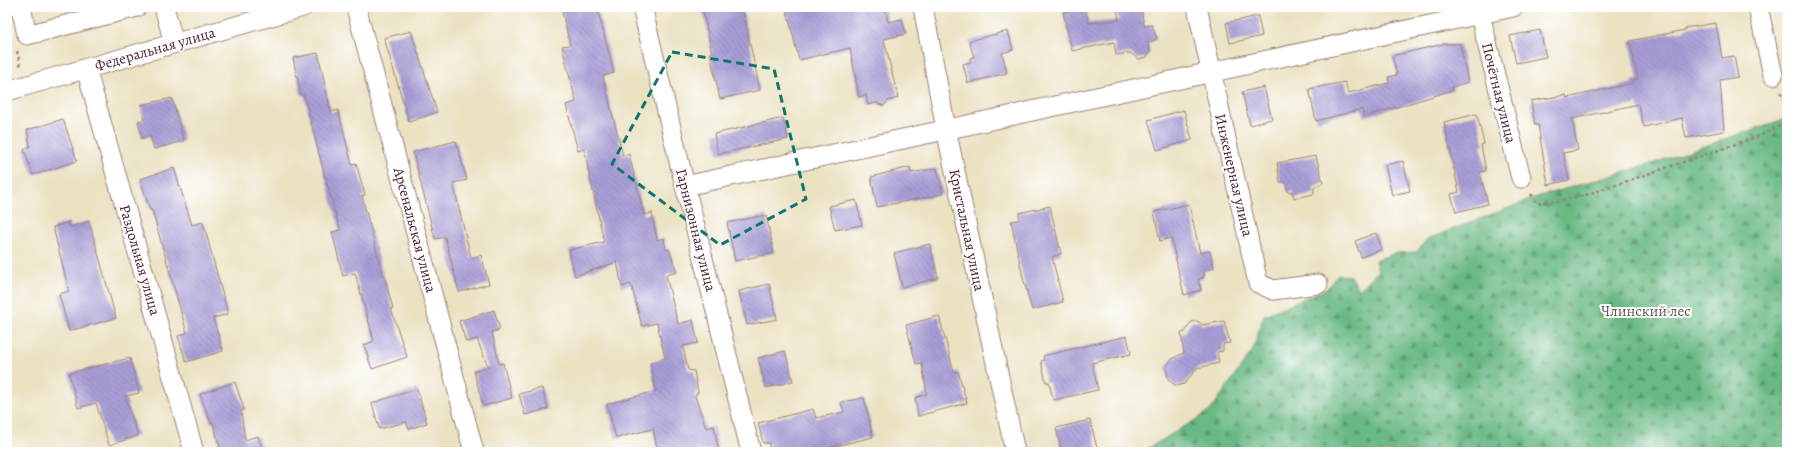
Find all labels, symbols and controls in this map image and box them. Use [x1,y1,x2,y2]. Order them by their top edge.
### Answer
street label: Федеральная улица [92,22,218,76]
street label: Почётная улица [1477,41,1521,145]
street label: Инженерная улица [1210,112,1258,238]
street label: Арсенальская улица [388,164,441,295]
street label: Гарнизонная улица [671,167,721,293]
street label: Кристальная улица [944,167,990,293]
street label: Раздольная улица [115,202,165,318]
park label: Члинский лес [1601,301,1691,321]

